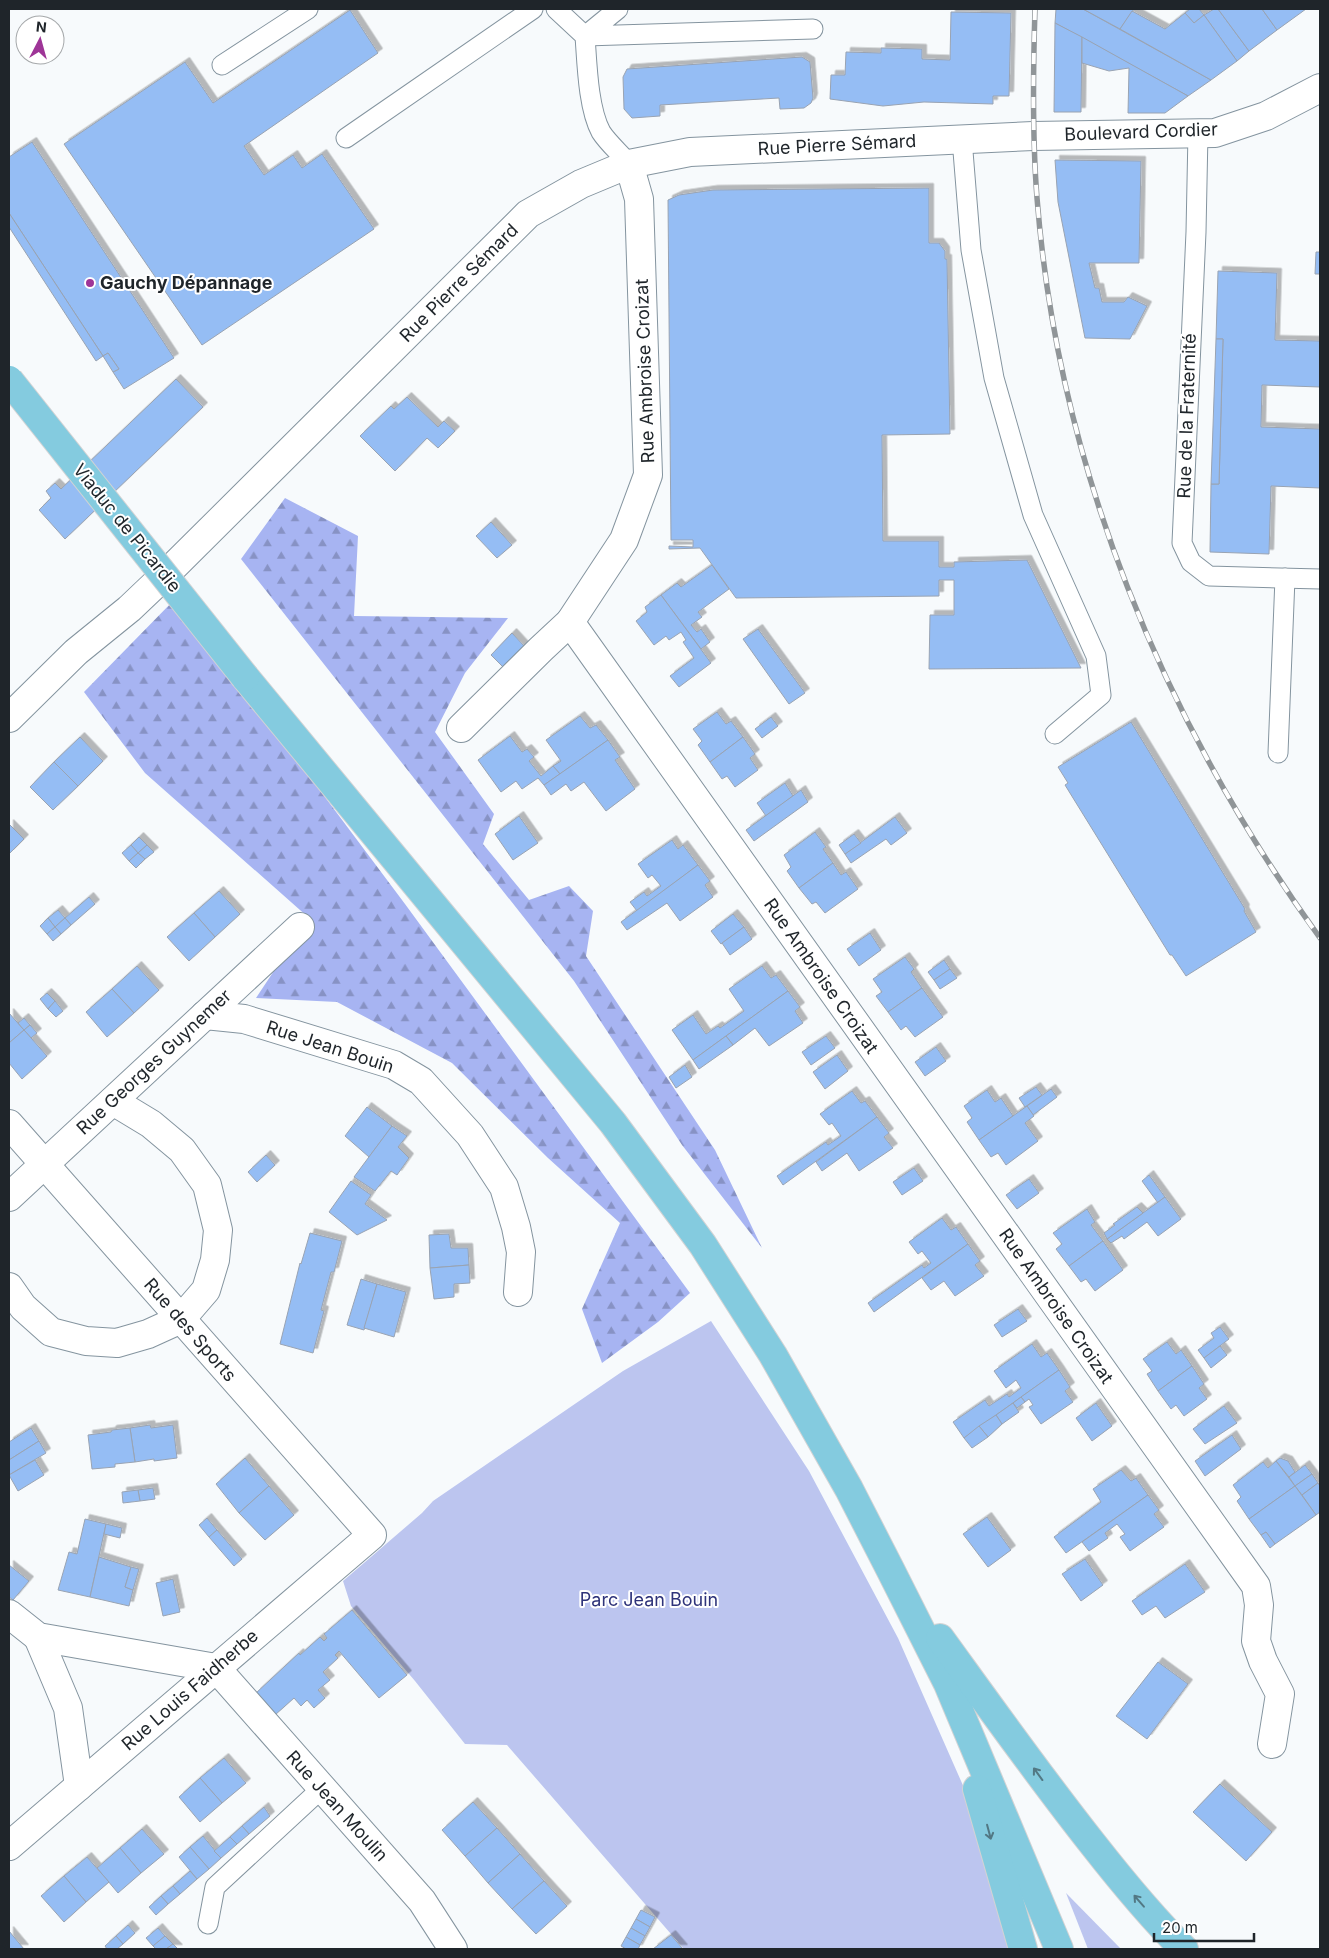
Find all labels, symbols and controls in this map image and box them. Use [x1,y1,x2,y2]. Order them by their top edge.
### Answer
north arrow [15,15,65,65]
text: N [35,18,48,36]
street label: Boulevard Cordier [1064,118,1218,145]
street label: Rue Pierre Sémard [757,130,917,159]
street label: Rue Pierre Sémard [395,219,522,346]
place label: Gauchy Dépannage [100,272,273,293]
marker: Gauchy Dépannage [84,277,96,289]
street label: Rue Ambroise Croizat [631,278,658,464]
street label: Rue de la Fraternité [1173,333,1200,499]
street label: Viaduc de Picardie [69,459,186,596]
street label: Rue Ambroise Croizat [760,894,883,1057]
street label: Rue Georges Guynemer [72,984,235,1139]
street label: Rue Jean Bouin [264,1016,397,1077]
street label: Rue Ambroise Croizat [995,1224,1118,1387]
street label: Rue des Sports [140,1274,241,1385]
park label: Parc Jean Bouin [580,1589,718,1610]
street label: Rue Louis Faidherbe [117,1625,262,1755]
street label: Rue Jean Moulin [282,1746,393,1865]
one-way arrow [1033,1768,1044,1781]
one-way arrow [985,1823,994,1839]
one-way arrow [1134,1895,1145,1908]
scale bar [1154,1910,1254,1942]
text: 20 m [1162,1918,1198,1937]

